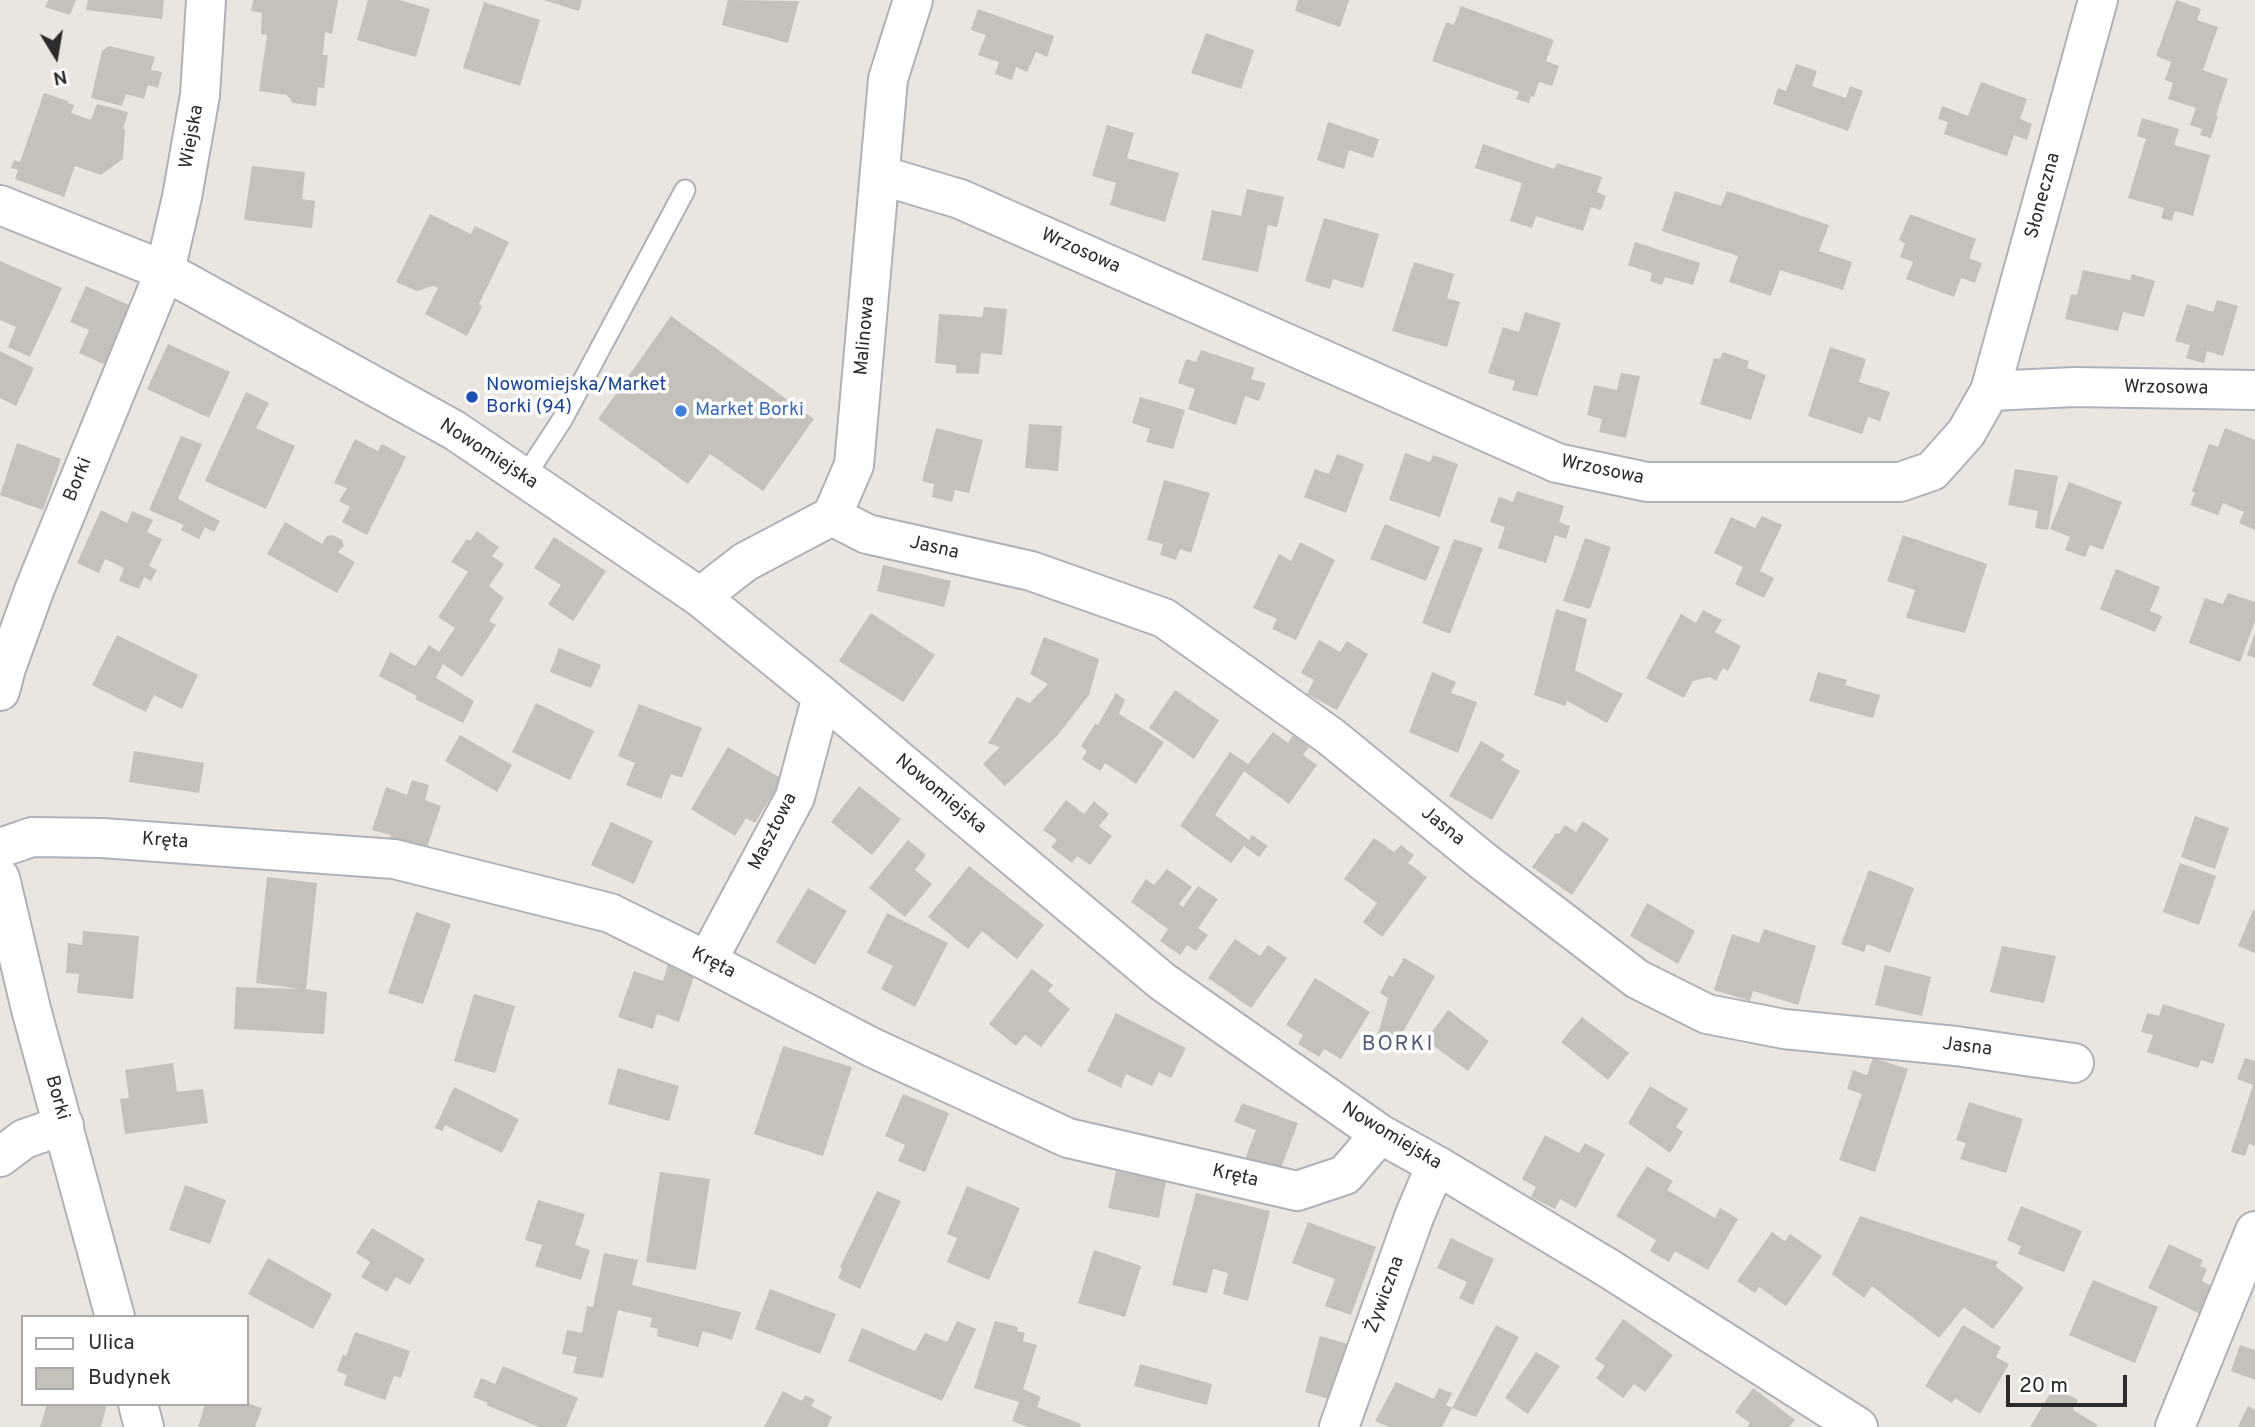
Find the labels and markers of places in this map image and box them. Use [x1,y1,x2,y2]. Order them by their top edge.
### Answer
place label: Nowomiejska/Market Borki (94) [486,375,666,419]
marker: Nowomiejska/Market Borki (94) [464,389,480,405]
place label: Market Borki [695,400,804,422]
marker: Market Borki [673,403,689,419]

